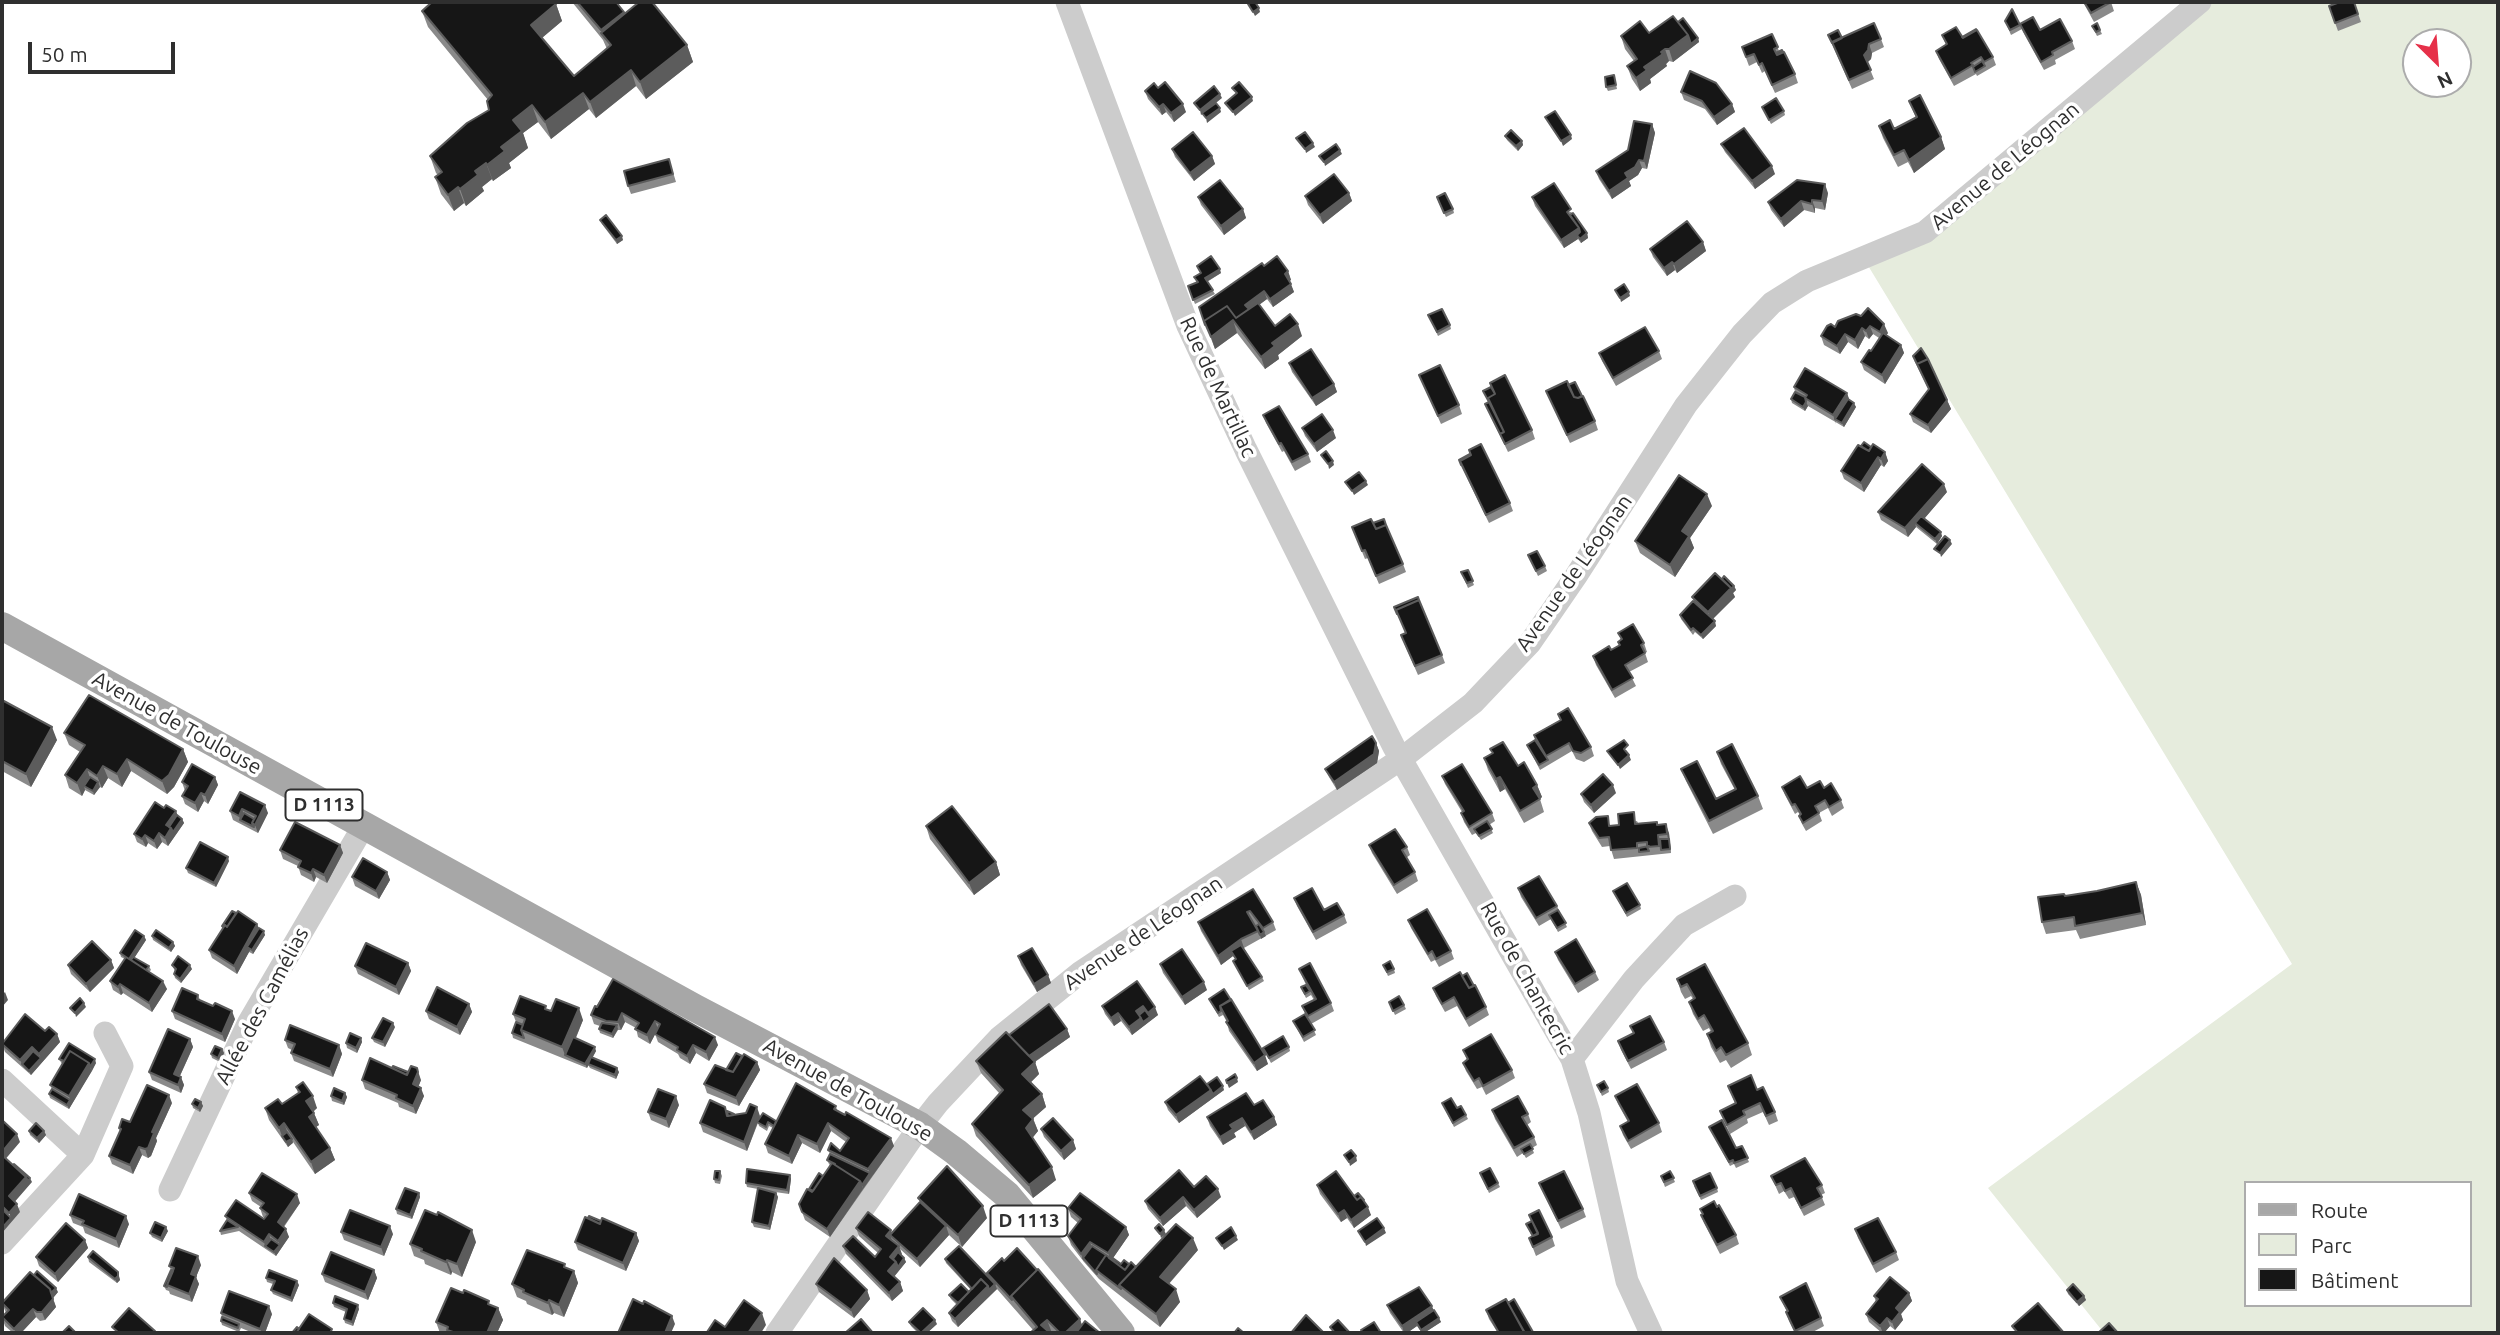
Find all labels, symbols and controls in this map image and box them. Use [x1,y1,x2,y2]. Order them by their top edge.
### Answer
scale bar [32,28,178,72]
north arrow [2402,28,2472,98]
text: 50 m [41,42,88,66]
text: N [2434,67,2456,93]
street label: Avenue de Léognan [1926,97,2084,235]
street label: Rue de Martillac [1174,313,1262,461]
street label: Avenue de Léognan [1510,490,1638,656]
street label: Avenue de Toulouse [88,666,266,780]
road number: D 1113 [286,790,362,820]
street label: Avenue de Léognan [1059,871,1227,995]
street label: Rue de Chantecric [1475,897,1579,1059]
street label: Allée des Camélias [210,923,314,1089]
street label: Avenue de Toulouse [759,1033,937,1147]
legend [2244,1181,2472,1307]
text: Route [2311,1198,2368,1222]
road number: D 1113 [990,1205,1068,1236]
text: Parc [2311,1233,2352,1257]
text: Bâtiment [2311,1268,2398,1292]

